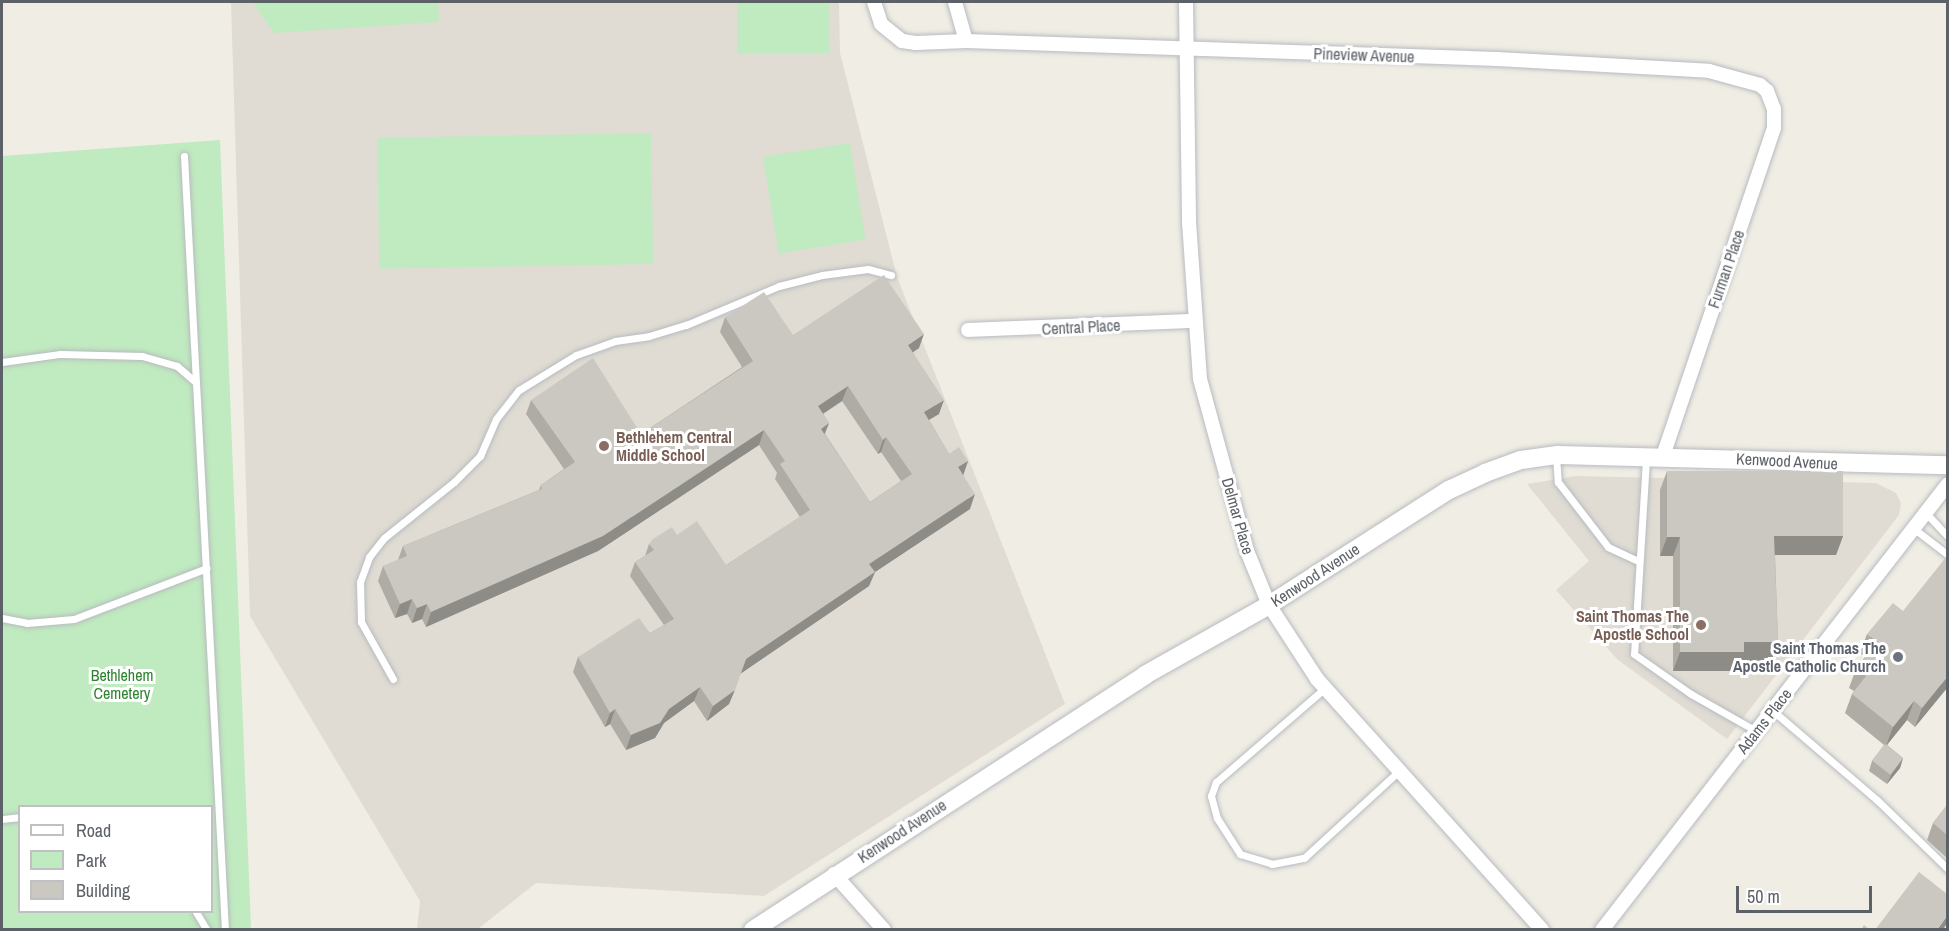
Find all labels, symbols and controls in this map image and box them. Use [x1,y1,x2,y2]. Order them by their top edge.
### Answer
street label: Pineview Avenue [1313,44,1415,66]
street label: Furman Place [1704,227,1748,311]
street label: Central Place [1041,315,1121,339]
place label: Bethlehem Central Middle School [616,427,732,465]
marker: Bethlehem Central Middle School [597,439,611,453]
street label: Kenwood Avenue [1735,449,1839,473]
street label: Delmar Place [1218,476,1258,556]
street label: Kenwood Avenue [1267,539,1363,611]
place label: Saint Thomas The Apostle School [1576,606,1689,644]
marker: Saint Thomas The Apostle School [1694,618,1708,632]
place label: Saint Thomas The Apostle Catholic Church [1733,638,1886,676]
marker: Saint Thomas The Apostle Catholic Church [1891,650,1905,664]
park label: Bethlehem Cemetery [91,665,153,703]
street label: Adams Place [1733,685,1795,757]
street label: Kenwood Avenue [854,795,950,867]
legend [18,805,213,913]
text: Road [76,818,111,843]
text: Park [76,848,106,873]
scale bar [1739,874,1876,912]
text: Building [76,878,130,903]
text: 50 m [1747,884,1780,909]

